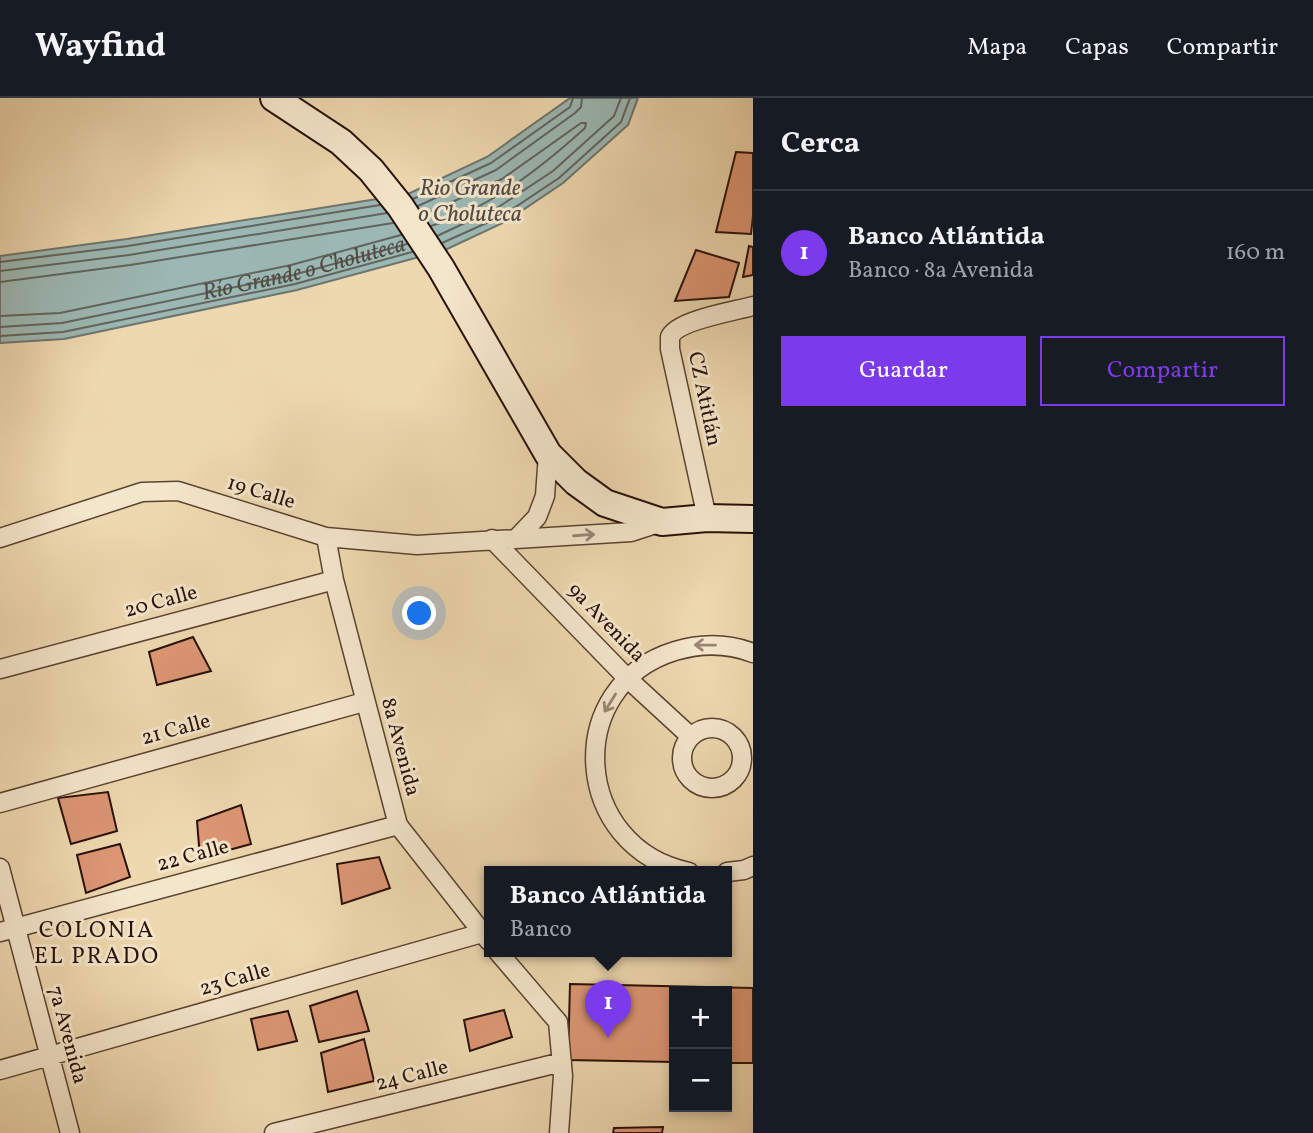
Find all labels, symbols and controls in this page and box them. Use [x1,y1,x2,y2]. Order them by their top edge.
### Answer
text: Wayfind [35,25,166,71]
text: Mapa [967,31,1027,65]
text: Capas [1065,31,1129,65]
text: Compartir [1167,31,1278,65]
text: Cerca [781,123,860,165]
water label: Rio Grande o Choluteca [418,173,522,231]
text: Banco Atlántida [848,219,1045,255]
water label: Río Grande o Choluteca [199,229,410,309]
text: 1 [799,237,809,269]
text: 160 m [1226,237,1285,269]
text: Banco · 8a Avenida [848,255,1034,287]
button: Guardar [781,336,1026,406]
button: Compartir [1040,336,1285,406]
street label: CZ Atitlán [680,349,728,449]
street label: 19 Calle [223,469,299,517]
one-way arrow [572,528,595,541]
street label: 9a Avenida [560,577,652,669]
street label: 20 Calle [121,578,201,626]
your location [402,596,436,630]
one-way arrow [694,638,717,652]
one-way arrow [603,693,618,712]
street label: 8a Avenida [373,695,427,799]
street label: 21 Calle [138,707,214,753]
street label: 22 Calle [154,832,232,880]
popup [484,866,732,957]
text: Banco Atlántida [510,878,706,914]
text: Banco [510,914,572,946]
district label: COLONIA EL PRADO [34,915,160,973]
street label: 23 Calle [196,956,274,1004]
pin: 1 [585,980,631,1038]
street label: 7a Avenida [40,983,94,1087]
map controls [669,986,732,1112]
button: + [669,986,732,1049]
button: − [669,1049,732,1112]
street label: 24 Calle [373,1053,451,1099]

